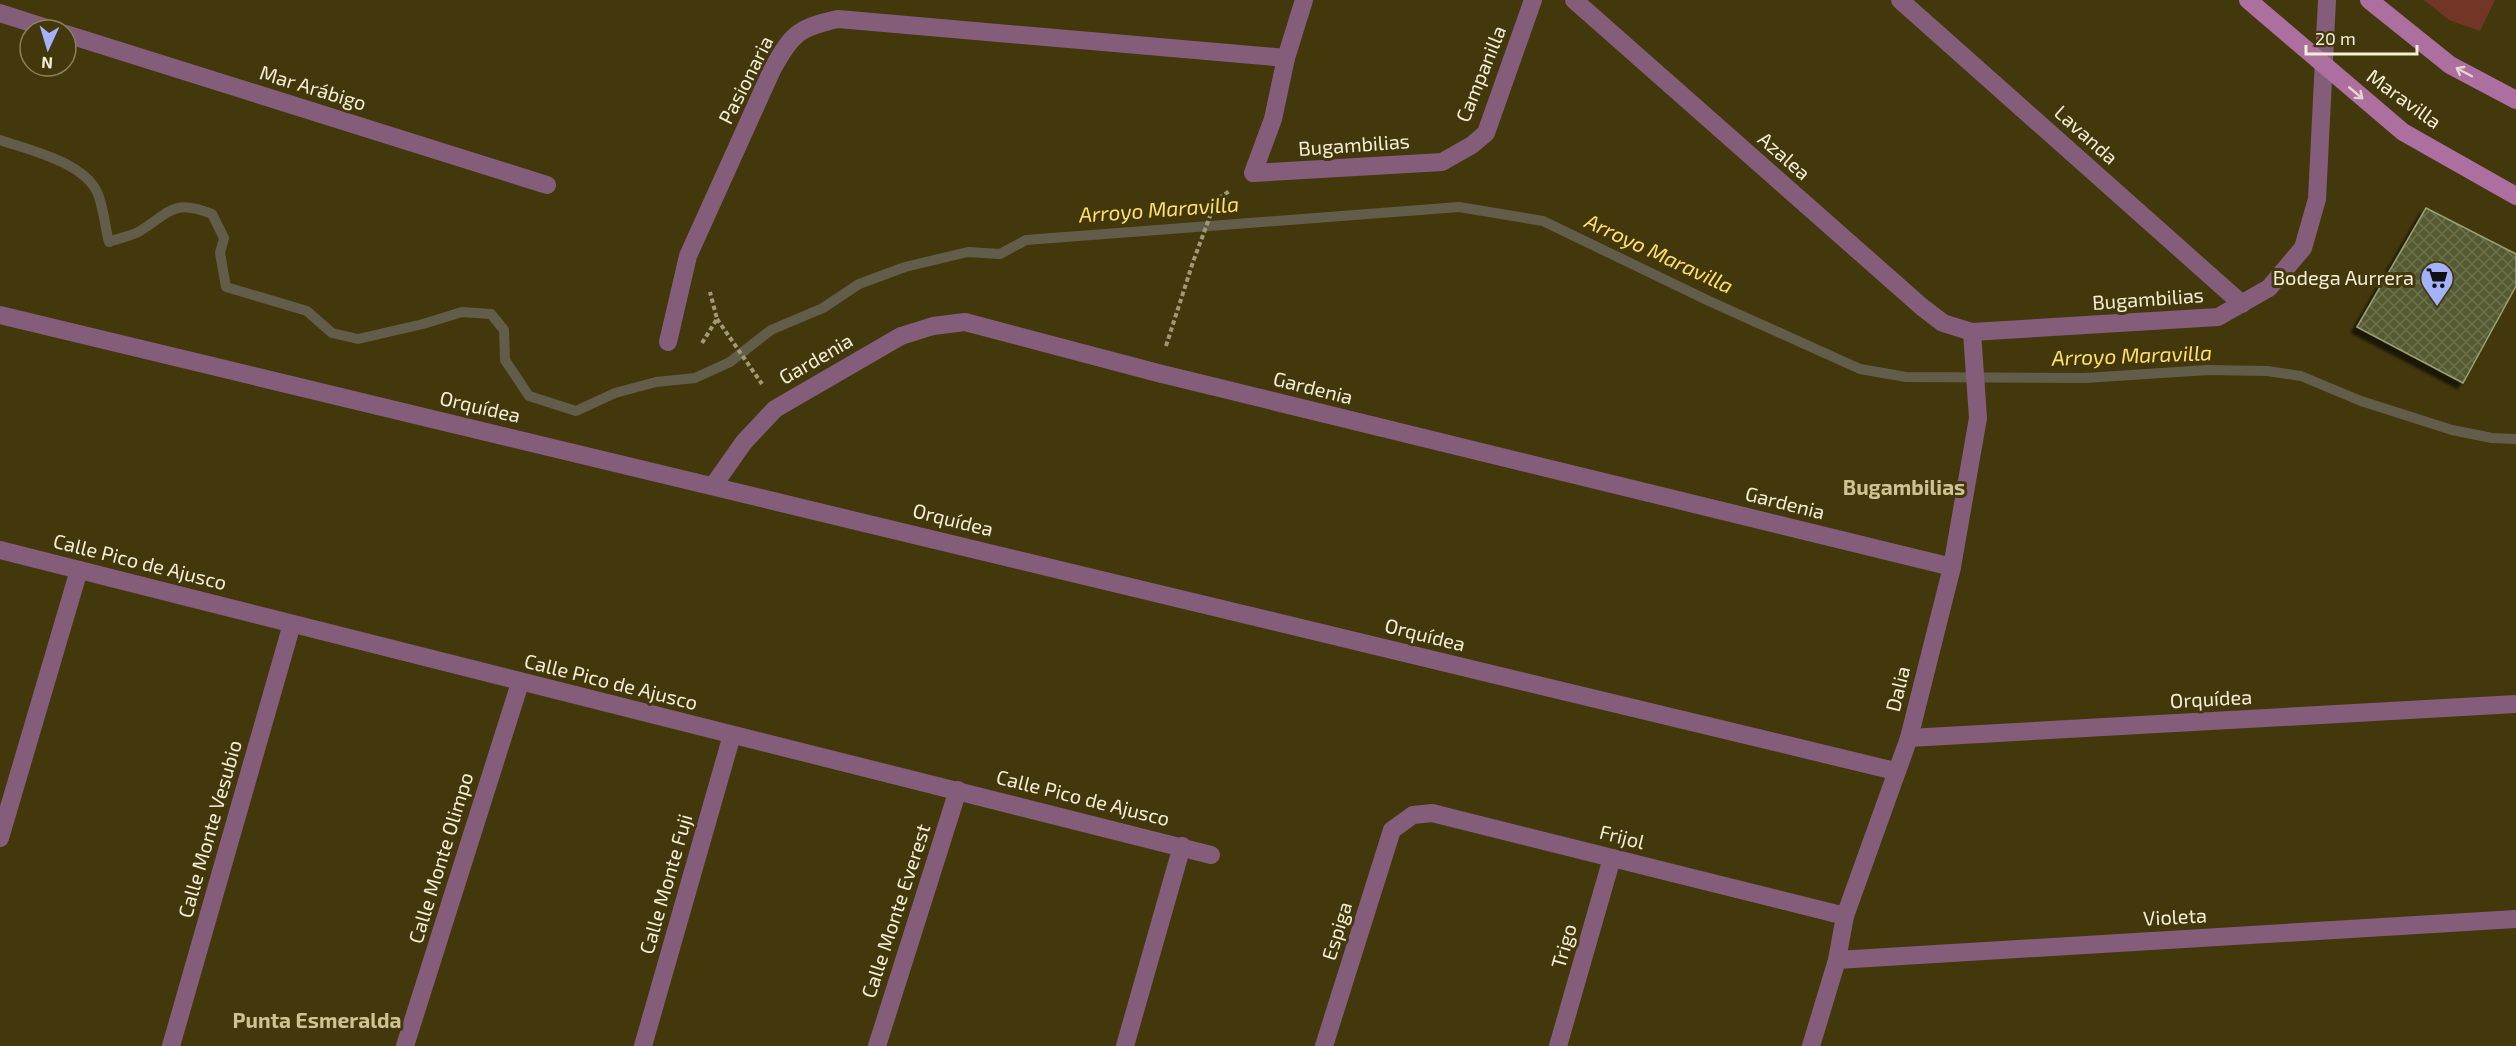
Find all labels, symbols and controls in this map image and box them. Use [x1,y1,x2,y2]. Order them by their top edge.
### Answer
north arrow [18,18,78,78]
scale bar [2306,18,2417,56]
street label: Campanilla [1450,22,1510,125]
text: 20 m [2315,27,2356,49]
street label: Pasionaria [713,31,778,128]
text: N [40,54,53,73]
street label: Mar Arábigo [257,59,370,115]
street label: Maravilla [2363,63,2446,133]
one-way arrow [2456,66,2474,78]
one-way arrow [2348,86,2363,100]
street label: Lavanda [2050,100,2123,169]
street label: Azalea [1754,126,1816,184]
street label: Bugambilias [1297,128,1411,160]
water label: Arroyo Maravilla [1077,190,1240,228]
water label: Arroyo Maravilla [1580,207,1738,299]
supermarket icon: Bodega Aurrera [2419,260,2455,307]
place label: Bodega Aurrera [2273,265,2414,289]
street label: Bugambilias [2091,282,2205,314]
street label: Gardenia [774,327,857,389]
water label: Arroyo Maravilla [2050,339,2213,371]
street label: Gardenia [1271,366,1356,408]
street label: Orquídea [438,385,523,427]
district label: Bugambilias [1843,474,1965,499]
street label: Gardenia [1743,481,1828,523]
street label: Orquídea [910,497,996,541]
street label: Calle Pico de Ajusco [51,528,229,594]
street label: Orquídea [1382,612,1468,656]
street label: Calle Pico de Ajusco [522,648,700,714]
street label: Dalia [1880,663,1914,714]
street label: Orquídea [2169,684,2253,712]
street label: Calle Monte Vesubio [172,737,246,920]
street label: Calle Pico de Ajusco [994,764,1172,830]
street label: Calle Monte Olimpo [403,769,477,946]
street label: Calle Monte Fuji [634,811,697,957]
street label: Frijol [1597,819,1647,853]
street label: Calle Monte Everest [856,820,935,1001]
street label: Espiga [1316,899,1356,963]
street label: Violeta [2142,902,2207,930]
street label: Trigo [1545,921,1581,971]
district label: Punta Esmeralda [232,1007,402,1032]

